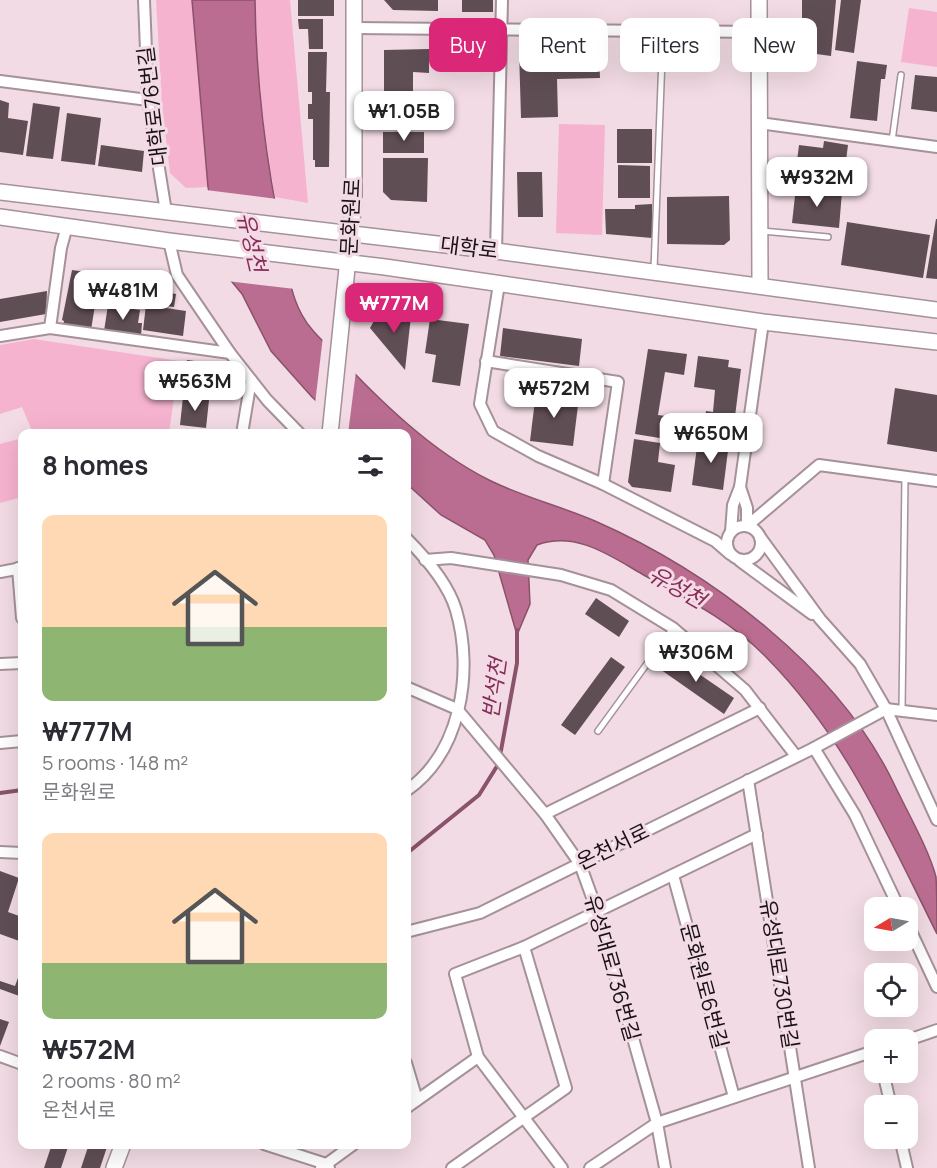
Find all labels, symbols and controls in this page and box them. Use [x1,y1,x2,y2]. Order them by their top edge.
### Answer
chip: Buy [429,18,507,72]
chip: Rent [519,18,608,72]
chip: Filters [620,18,720,72]
chip: New [732,18,817,72]
street label: 대학로76번길 [131,45,173,167]
pin: ₩1.05B [355,91,453,142]
text: ₩1.05B [368,97,440,124]
pin: ₩932M [775,157,859,208]
text: ₩932M [780,163,854,190]
street label: 문화원로 [334,178,366,256]
water label: 유성천 [231,209,274,278]
street label: 대학로 [439,230,500,264]
pin: ₩481M [81,270,165,321]
text: ₩481M [88,276,158,303]
pin: ₩777M [352,283,436,334]
text: ₩777M [359,289,429,316]
pin: ₩563M [153,361,237,412]
text: ₩563M [158,367,232,394]
pin: ₩572M [512,368,596,419]
text: ₩572M [518,374,590,401]
pin: ₩650M [669,413,753,464]
text: ₩650M [674,419,748,446]
text: 8 homes [42,447,148,483]
icon: filters [354,449,387,482]
icon: home [161,554,269,662]
water label: 유성천 [643,559,713,617]
pin: ₩306M [654,632,738,683]
text: ₩306M [659,638,733,665]
water label: 반석천 [475,653,513,720]
text: ₩777M [42,713,133,749]
text: 5 rooms · 148 m² [42,749,188,776]
text: 문화원로 [42,778,116,805]
street label: 온천서로 [572,817,653,876]
icon: home [161,872,269,980]
street label: 유성대로736번길 [579,891,647,1044]
street label: 유성대로730번길 [754,897,806,1051]
north arrow [864,897,918,951]
map controls [864,897,918,1149]
street label: 문화원로6번길 [675,920,735,1052]
button: locate [864,963,918,1017]
button: + [864,1029,918,1083]
text: ₩572M [42,1031,135,1067]
text: 2 rooms · 80 m² [42,1067,181,1094]
button: − [864,1095,918,1149]
text: 온천서로 [42,1096,116,1123]

